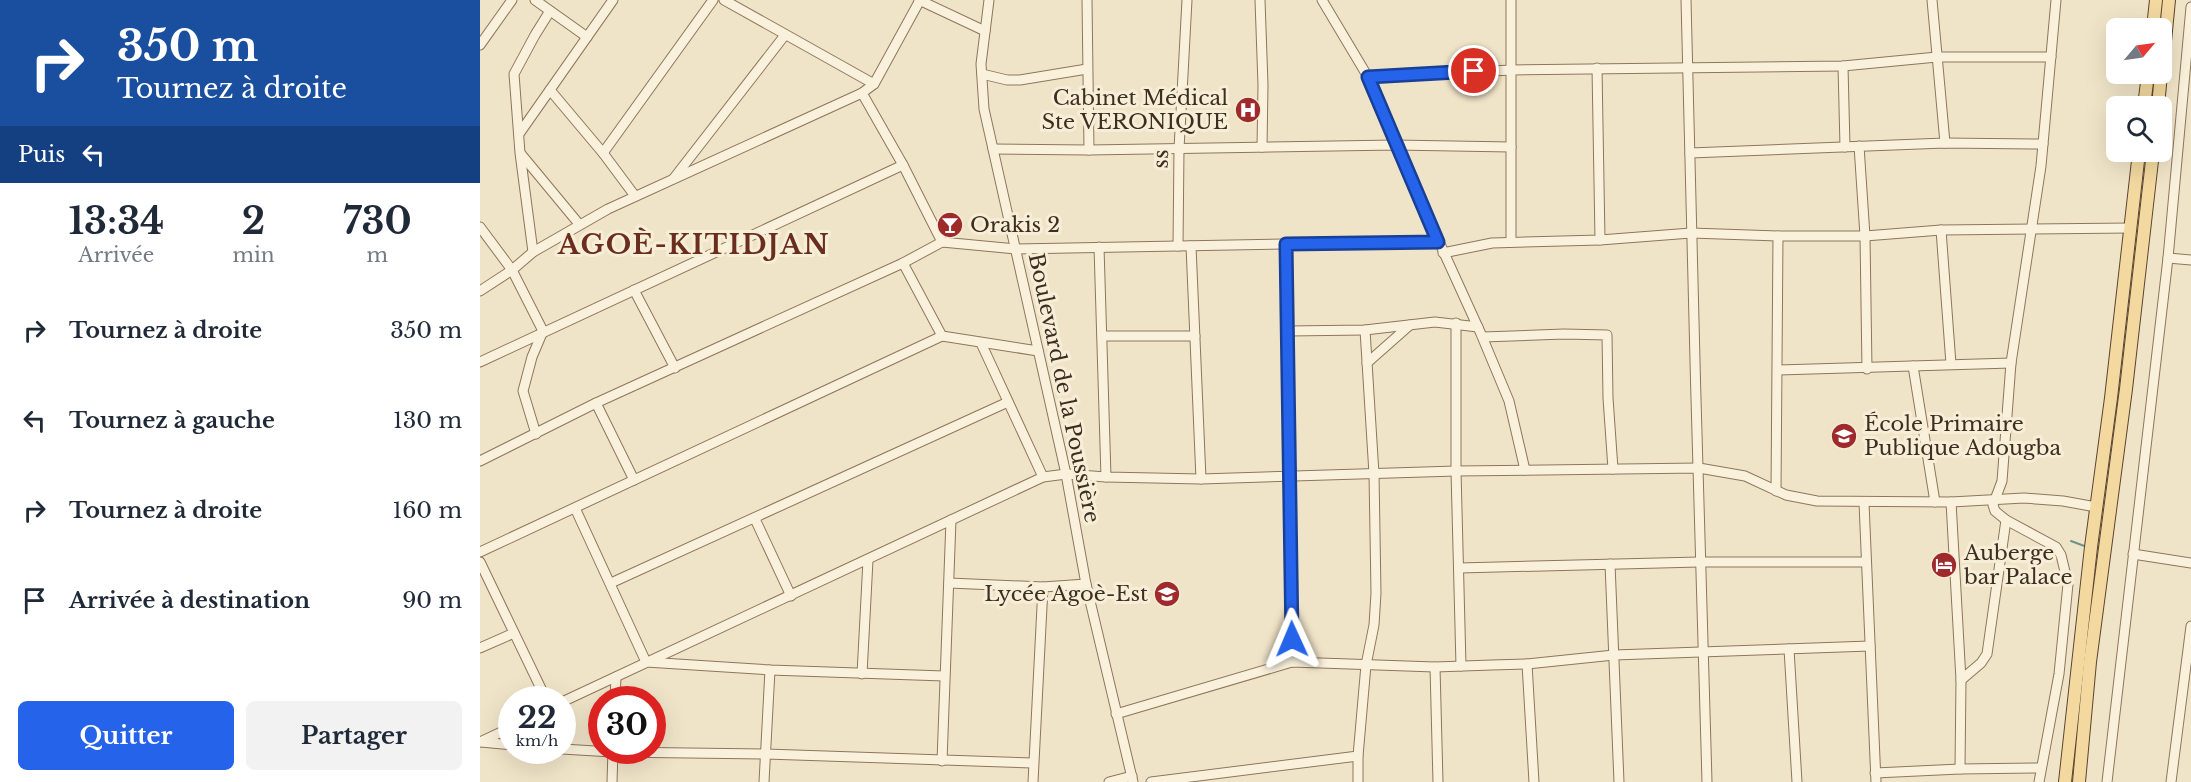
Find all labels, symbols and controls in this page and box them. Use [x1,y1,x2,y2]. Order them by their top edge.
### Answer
north arrow [2106,18,2172,84]
map controls [2106,18,2172,162]
text: 350 m [117,20,258,72]
icon: right [18,24,96,102]
pin [1448,45,1499,96]
icon: arrive [1457,54,1490,87]
text: Tournez à droite [117,72,347,105]
place label: Cabinet Médical Ste VERONIQUE [1042,85,1228,135]
hospital icon: Cabinet Médical Ste VERONIQUE [1233,95,1263,125]
button: search [2106,96,2172,162]
icon: left [77,138,110,171]
text: Puis [18,141,65,168]
street label: ss [1148,149,1174,169]
text: 13:34 [68,199,164,244]
text: 2 [242,199,265,244]
text: 730 [343,199,412,244]
bar icon: Orakis 2 [935,210,965,240]
place label: Orakis 2 [970,212,1060,238]
district label: AGOÈ-KITIDJAN [557,227,830,261]
text: Arrivée [78,243,154,267]
text: min [232,243,275,267]
text: m [367,243,388,267]
street label: Boulevard de la Poussière [1023,251,1105,525]
icon: right [18,314,51,347]
text: Tournez à droite [69,317,262,344]
text: 350 m [390,317,462,344]
icon: left [18,404,51,437]
text: Tournez à gauche [69,407,275,434]
text: 130 m [393,407,462,434]
place label: École Primaire Publique Adougba [1864,411,2061,461]
school or university icon: École Primaire Publique Adougba [1829,421,1859,451]
icon: right [18,494,51,527]
text: Tournez à droite [69,497,262,524]
text: 160 m [392,497,462,524]
place label: Auberge bar Palace [1963,540,2072,590]
hotel icon: Auberge bar Palace [1929,550,1959,580]
school or university icon: Lycée Agoè-Est [1152,579,1182,609]
place label: Lycée Agoè-Est [984,581,1148,607]
icon: arrive [18,584,51,617]
text: Arrivée à destination [69,587,310,614]
text: 90 m [402,587,462,614]
position arrow [1260,607,1324,671]
speed limit sign: 30 [588,686,666,764]
text: 22 [517,699,557,736]
button: Quitter [18,701,234,770]
button: Partager [246,701,462,770]
text: km/h [516,731,558,750]

